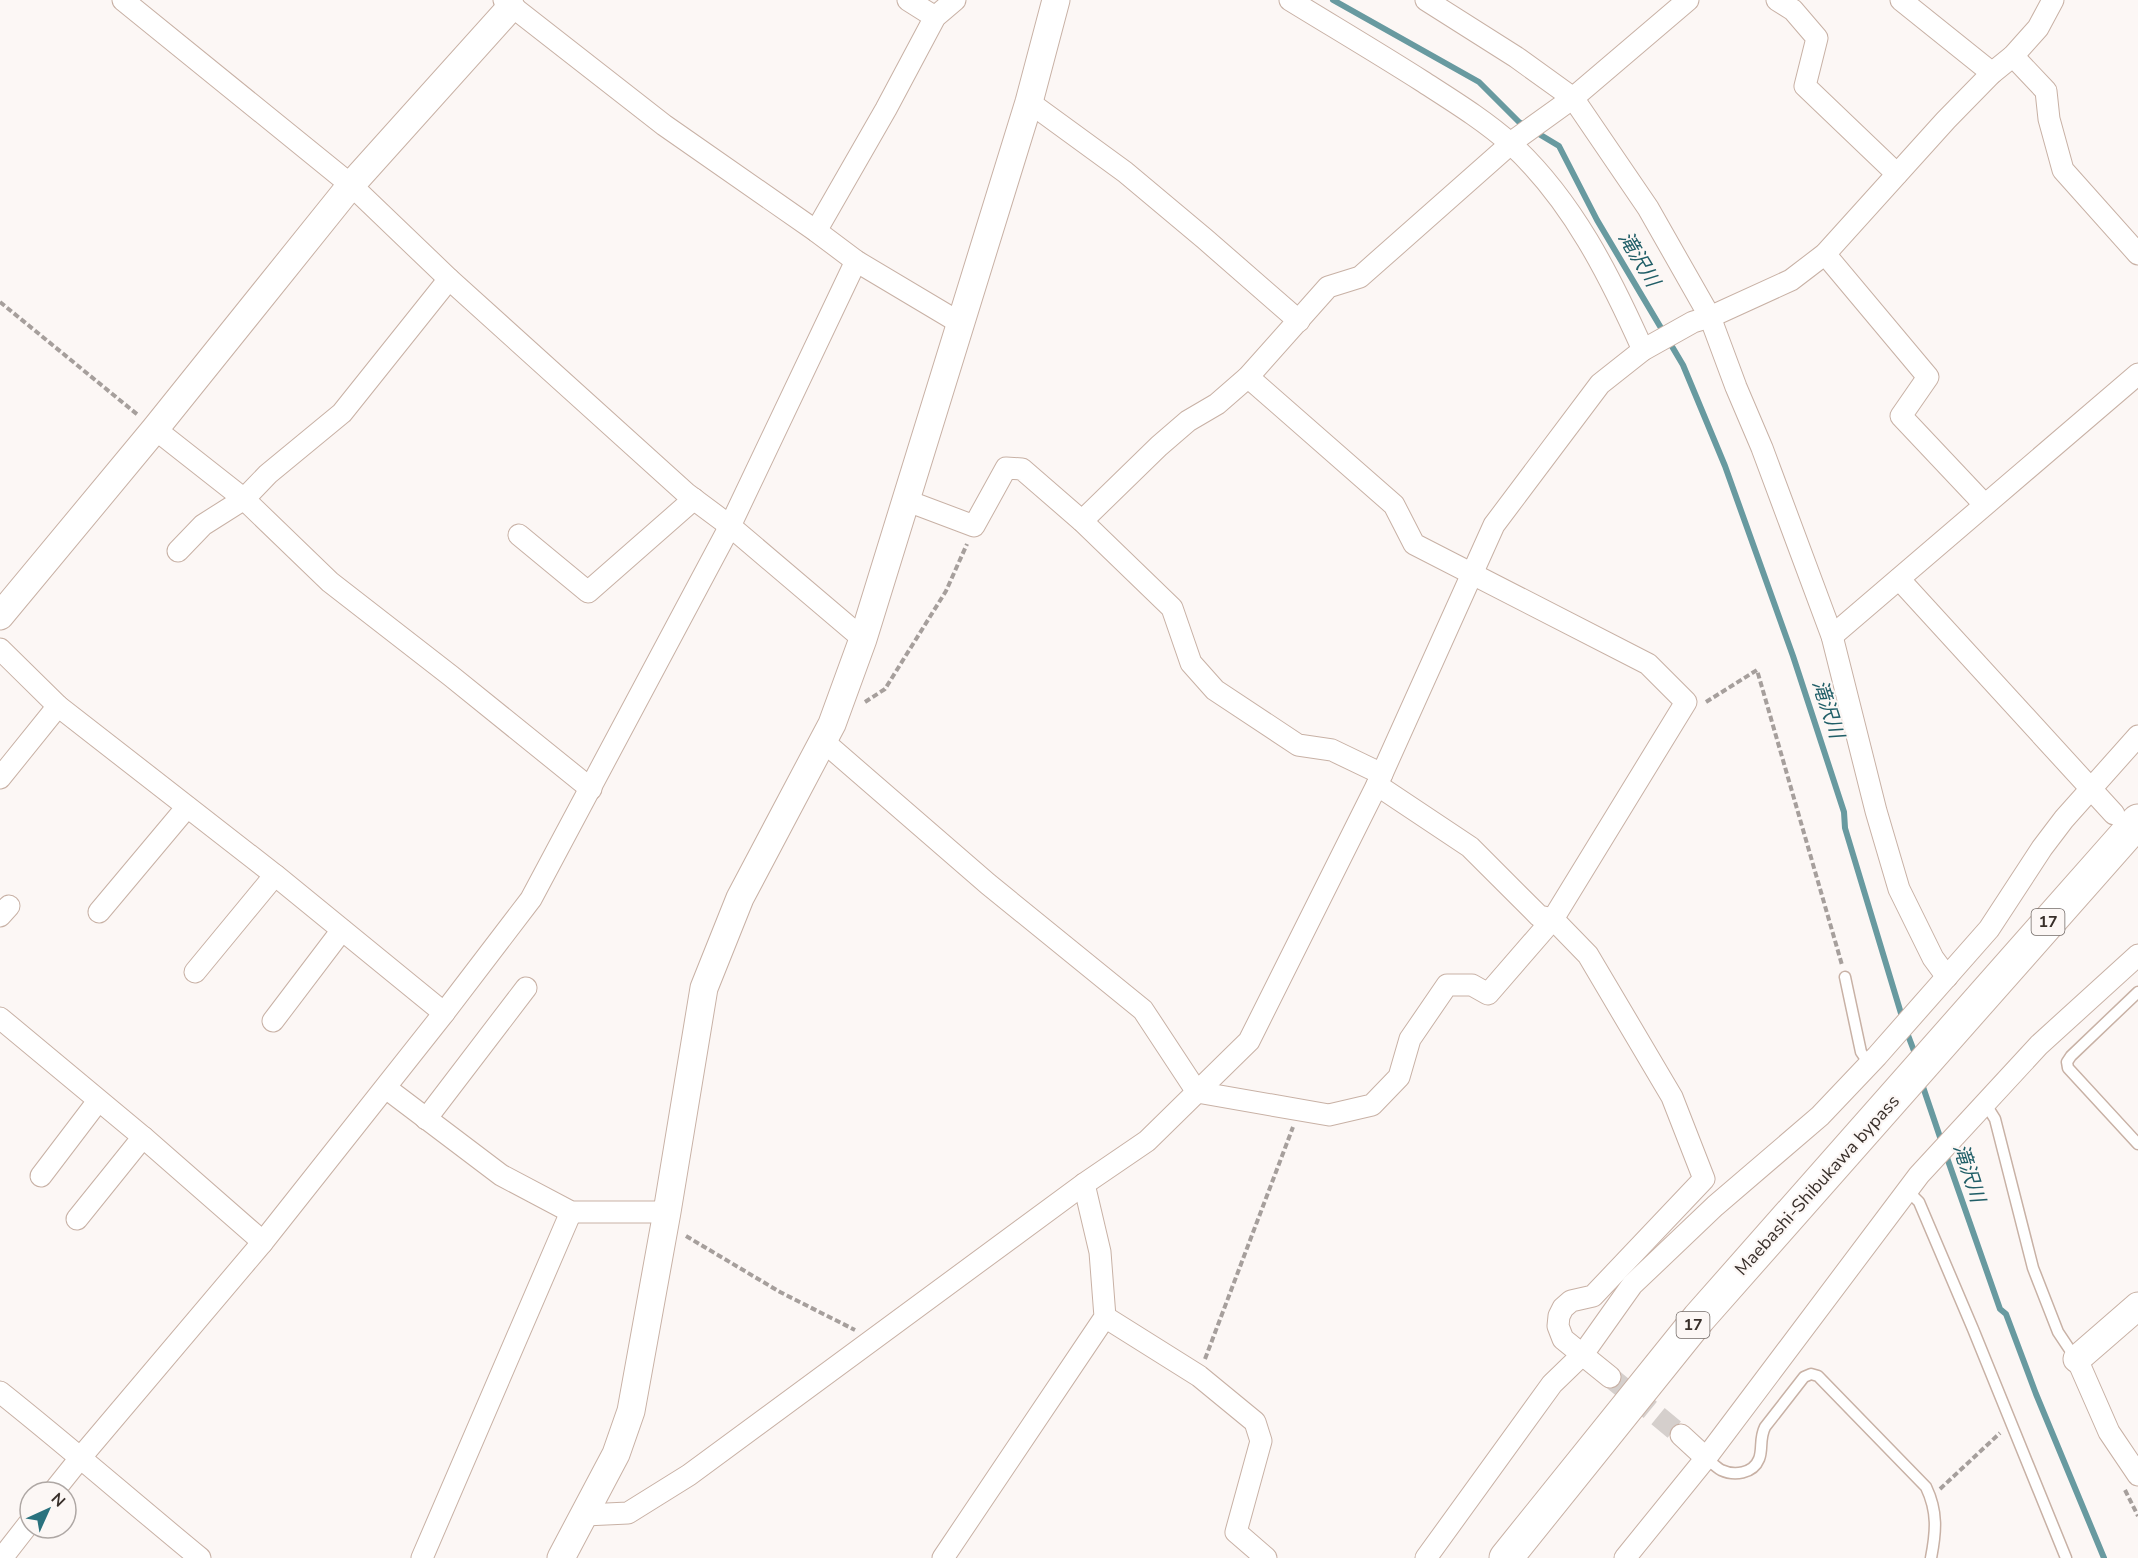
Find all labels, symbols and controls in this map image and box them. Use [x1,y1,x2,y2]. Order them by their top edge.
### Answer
water label: 滝沢川 [1612,226,1667,293]
water label: 滝沢川 [1806,676,1851,744]
road number: 17 [2032,909,2064,935]
street label: Maebashi-Shibukawa bypass [1729,1090,1905,1280]
water label: 滝沢川 [1947,1140,1992,1208]
road number: 17 [1676,1312,1710,1338]
north arrow [18,1480,78,1540]
text: N [46,1488,70,1512]

